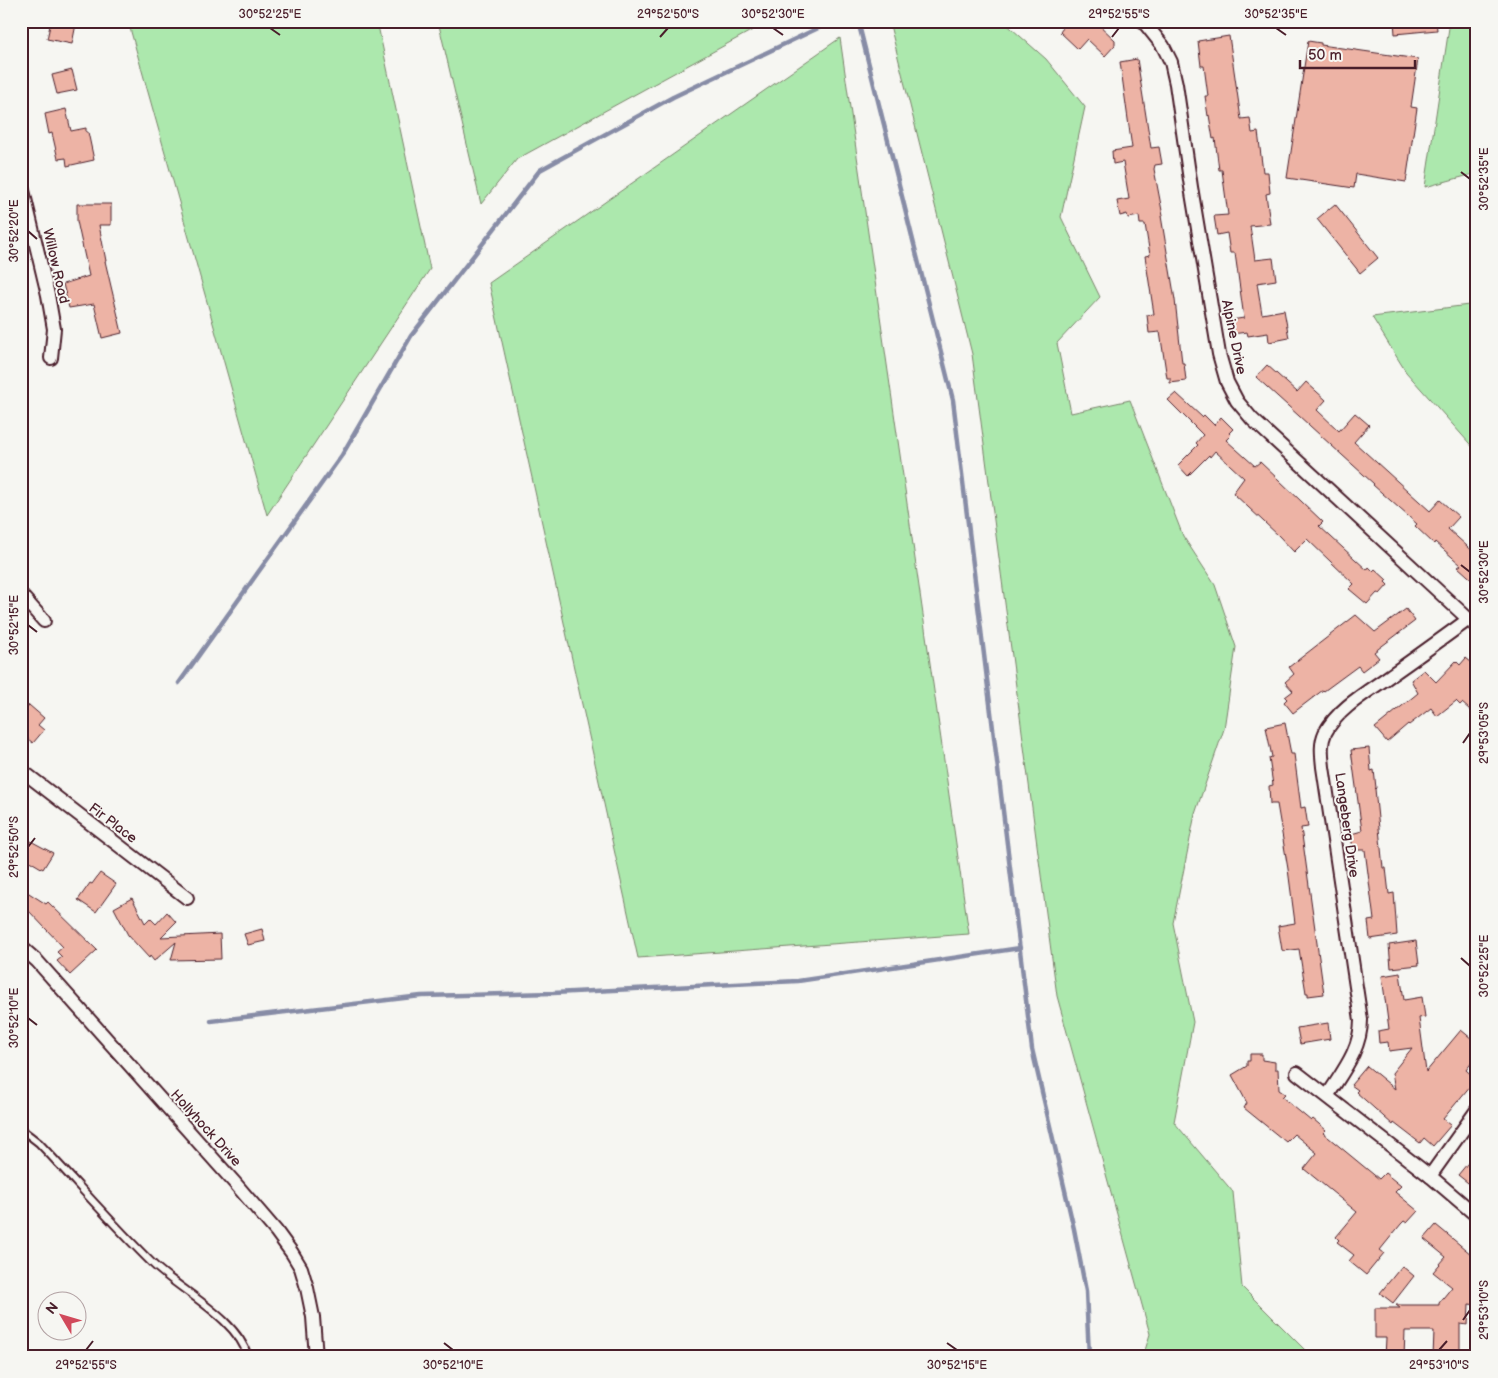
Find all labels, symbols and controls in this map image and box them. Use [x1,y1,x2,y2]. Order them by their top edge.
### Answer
text: 30°52'25"E [239,7,302,22]
text: 29°52'50"S [637,7,699,22]
text: 30°52'30"E [741,7,805,22]
text: 29°52'55"S [1088,7,1150,22]
text: 30°52'35"E [1244,7,1308,22]
scale bar [1300,38,1416,70]
text: 50 m [1308,46,1342,65]
text: 30°52'35"E [1477,147,1492,211]
text: 30°52'20"E [7,199,22,263]
street label: Willow Road [39,227,73,305]
street label: Alpine Drive [1218,298,1250,376]
text: 30°52'30"E [1477,540,1492,604]
text: 30°52'15"E [7,595,22,655]
text: 29°53'05"S [1477,702,1492,764]
street label: Langeberg Drive [1331,772,1363,878]
street label: Fir Place [86,799,140,847]
text: 29°52'50"S [7,816,22,878]
text: 30°52'25"E [1477,934,1492,997]
text: 30°52'10"E [7,988,22,1048]
street label: Hollyhock Drive [167,1086,245,1170]
text: 29°53'10"S [1477,1280,1492,1340]
north arrow [38,1290,88,1340]
text: N [42,1299,62,1318]
text: 29°52'55"S [55,1358,117,1373]
text: 30°52'10"E [423,1358,483,1373]
text: 30°52'15"E [927,1358,987,1373]
text: 29°53'10"S [1409,1358,1469,1373]

